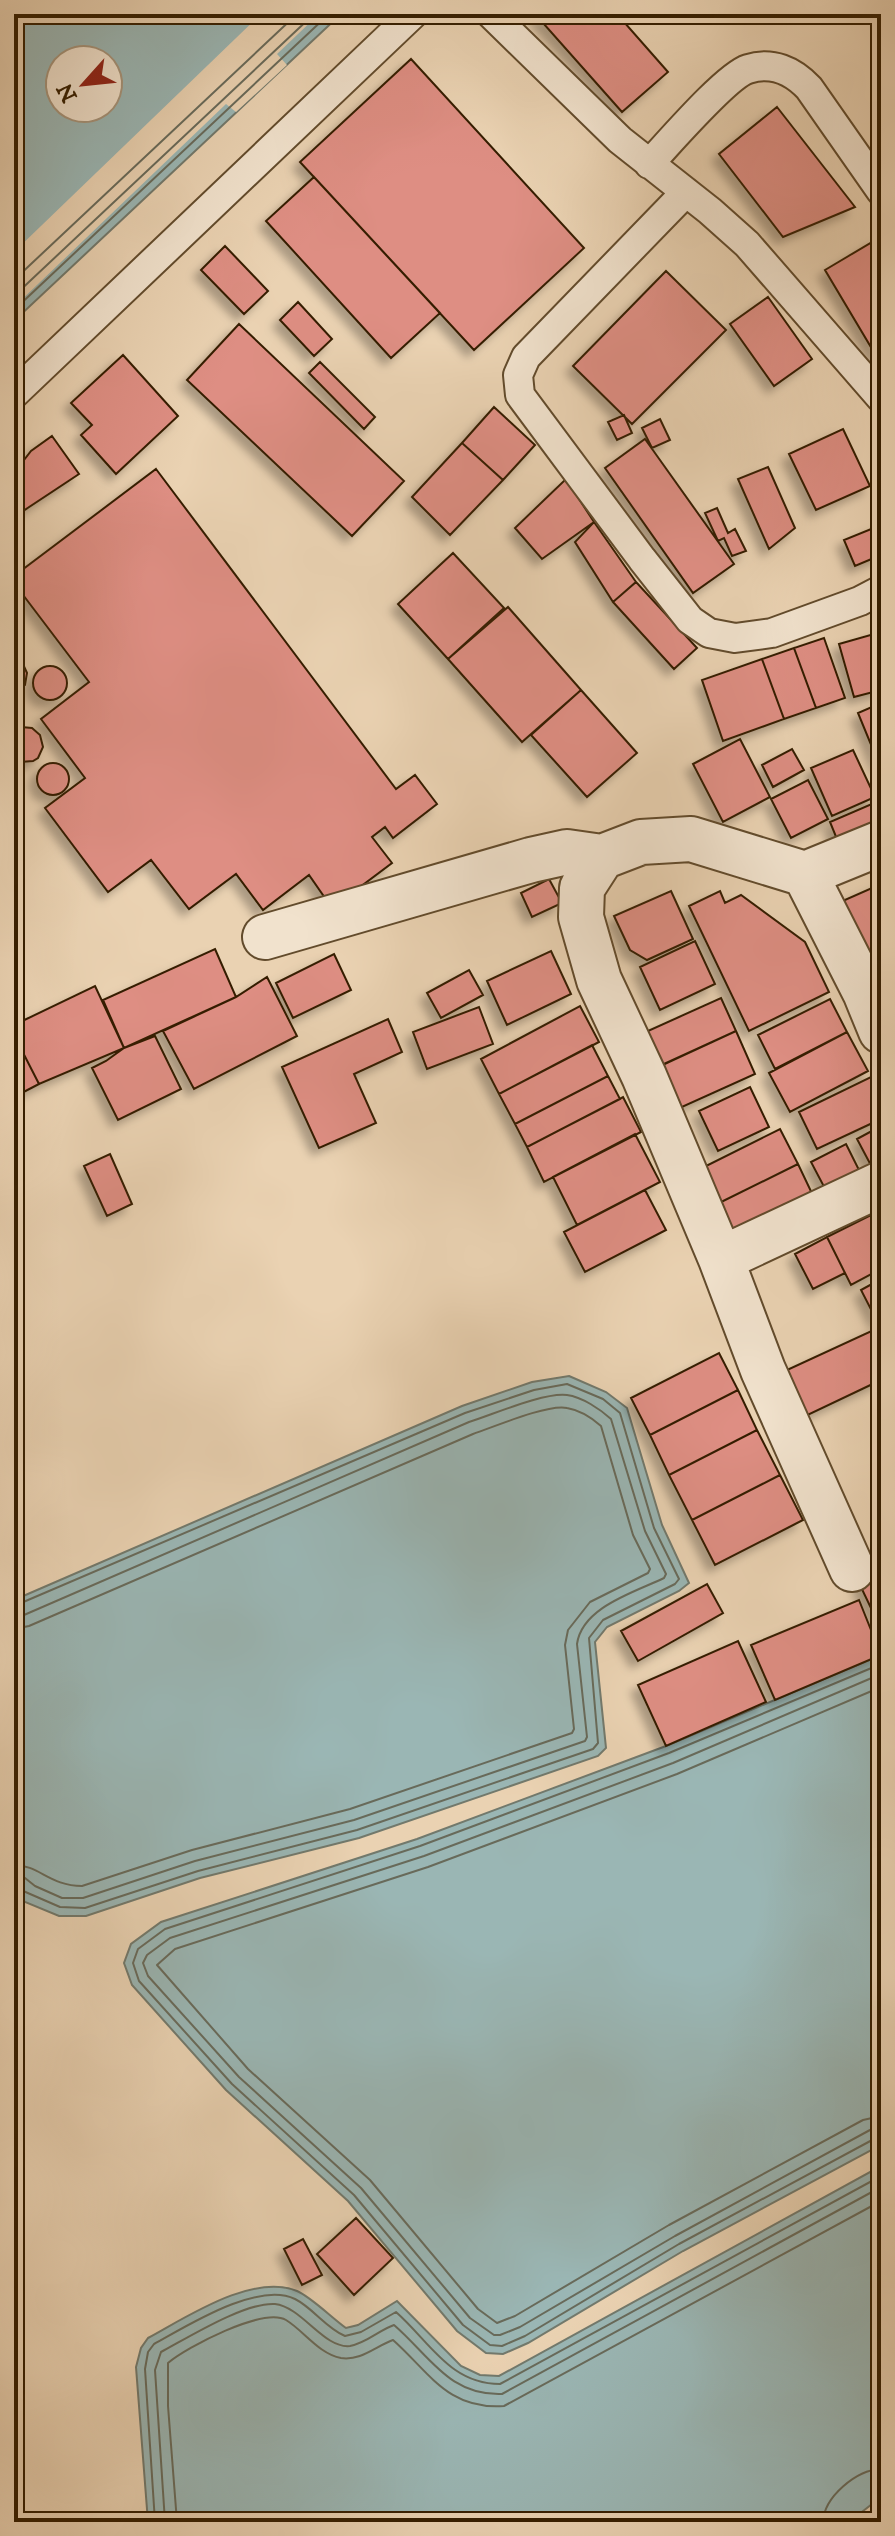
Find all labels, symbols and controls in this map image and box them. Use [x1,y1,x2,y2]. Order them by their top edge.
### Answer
north arrow [44,44,124,124]
text: N [51,78,84,107]

